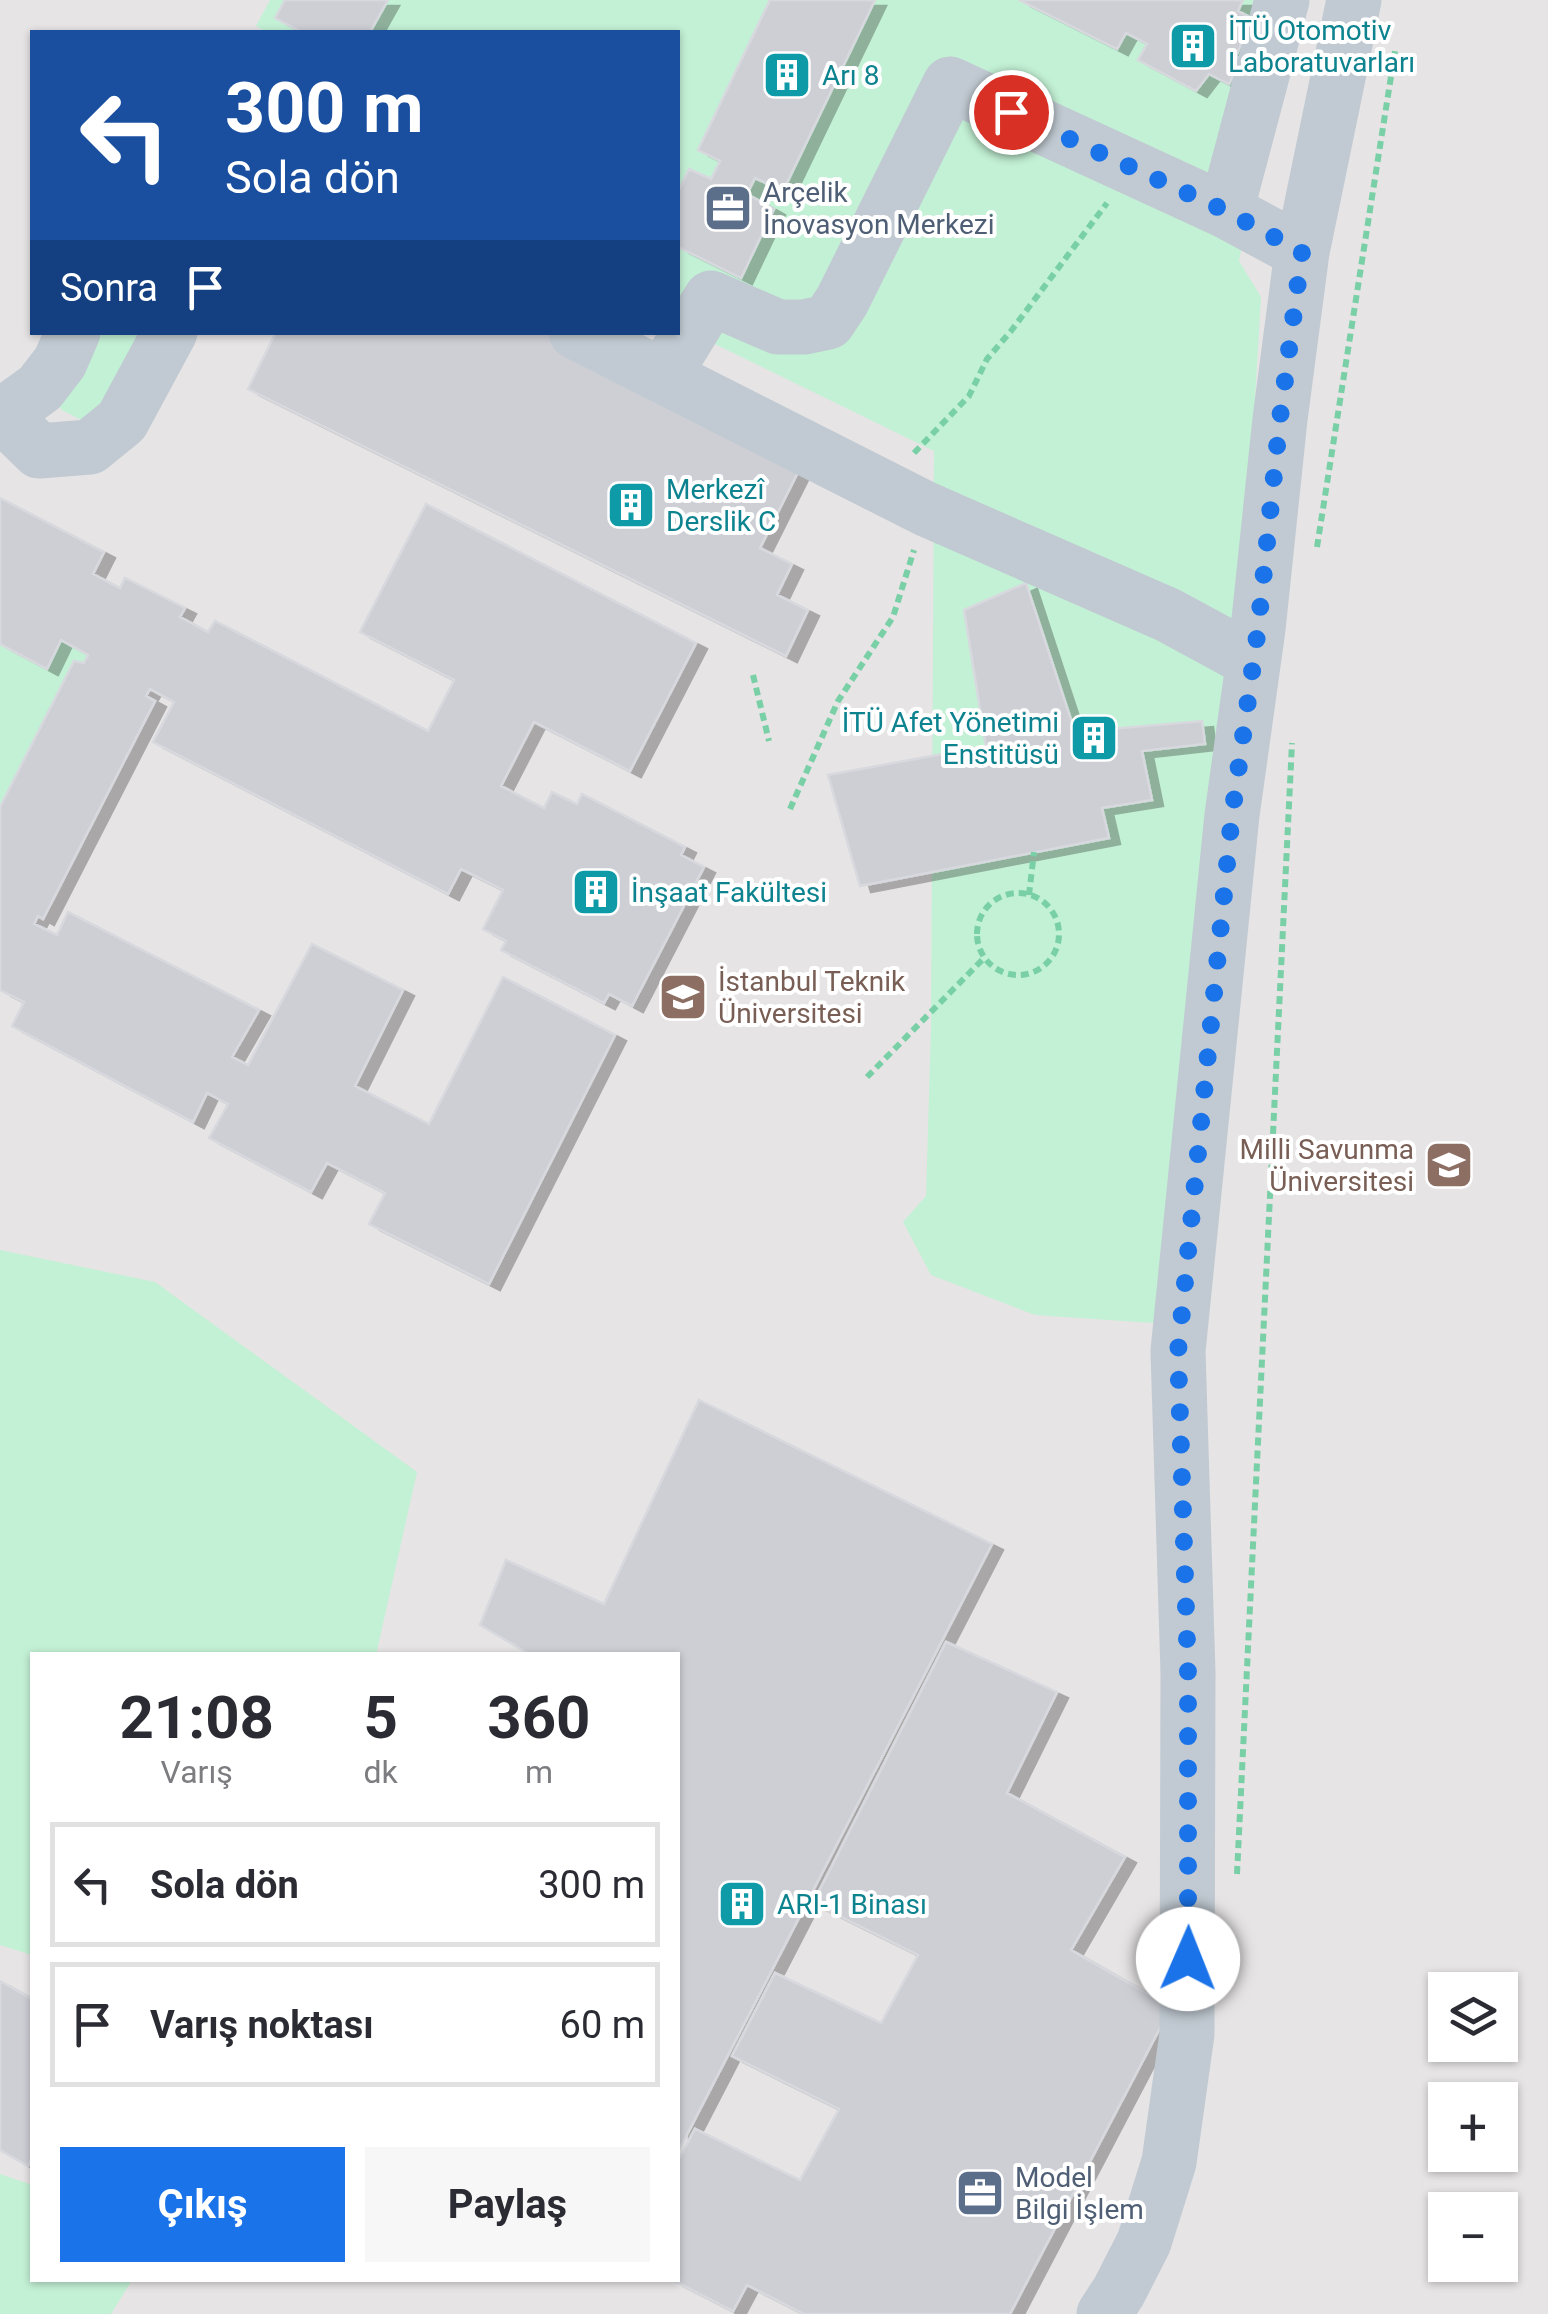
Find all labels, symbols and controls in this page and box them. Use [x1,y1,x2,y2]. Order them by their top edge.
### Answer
place label: İTÜ Otomotiv Laboratuvarları [1228,14,1415,79]
building icon: İTÜ Otomotiv Laboratuvarları [1167,20,1219,72]
building icon: Arı 8 [761,49,813,101]
place label: Arı 8 [822,59,879,92]
text: 300 m [225,67,424,149]
icon: left [60,70,190,200]
pin [969,70,1054,155]
icon: arrive [984,85,1039,140]
text: Sola dön [225,151,400,204]
place label: Arçelik İnovasyon Merkezi [763,176,995,241]
office icon: Arçelik İnovasyon Merkezi [702,182,754,234]
icon: arrive [178,260,233,315]
text: Sonra [60,266,158,310]
place label: Merkezî Derslik C [666,473,776,538]
building icon: Merkezî Derslik C [605,479,657,531]
place label: İTÜ Afet Yönetimi Enstitüsü [842,706,1059,771]
building icon: İTÜ Afet Yönetimi Enstitüsü [1068,712,1120,764]
building icon: İnşaat Fakültesi [570,866,622,918]
place label: İnşaat Fakültesi [631,876,827,909]
place label: İstanbul Teknik Üniversitesi [718,965,906,1030]
school or university icon: İstanbul Teknik Üniversitesi [657,971,709,1023]
place label: Milli Savunma Üniversitesi [1239,1133,1414,1198]
school or university icon: Milli Savunma Üniversitesi [1423,1139,1475,1191]
text: 21:08 [119,1682,274,1753]
text: 5 [363,1682,398,1753]
text: 360 [487,1682,591,1753]
text: Varış [161,1753,233,1791]
text: dk [364,1753,398,1791]
text: m [525,1753,553,1791]
icon: left [65,1857,120,1912]
text: Sola dön [150,1863,299,1907]
text: 300 m [538,1863,645,1907]
building icon: ARI-1 Binası [716,1878,768,1930]
place label: ARI-1 Binası [777,1888,927,1921]
position arrow [1136,1907,1240,2011]
map controls [1428,1972,1518,2282]
button: layers [1428,1972,1518,2062]
icon: arrive [65,1997,120,2052]
text: Varış noktası [150,2003,374,2047]
text: 60 m [560,2003,645,2047]
button: + [1428,2082,1518,2172]
button: Çıkış [60,2147,345,2262]
button: Paylaş [365,2147,650,2262]
place label: Model Bilgi İşlem [1015,2161,1144,2226]
office icon: Model Bilgi İşlem [954,2167,1006,2219]
button: − [1428,2192,1518,2282]

